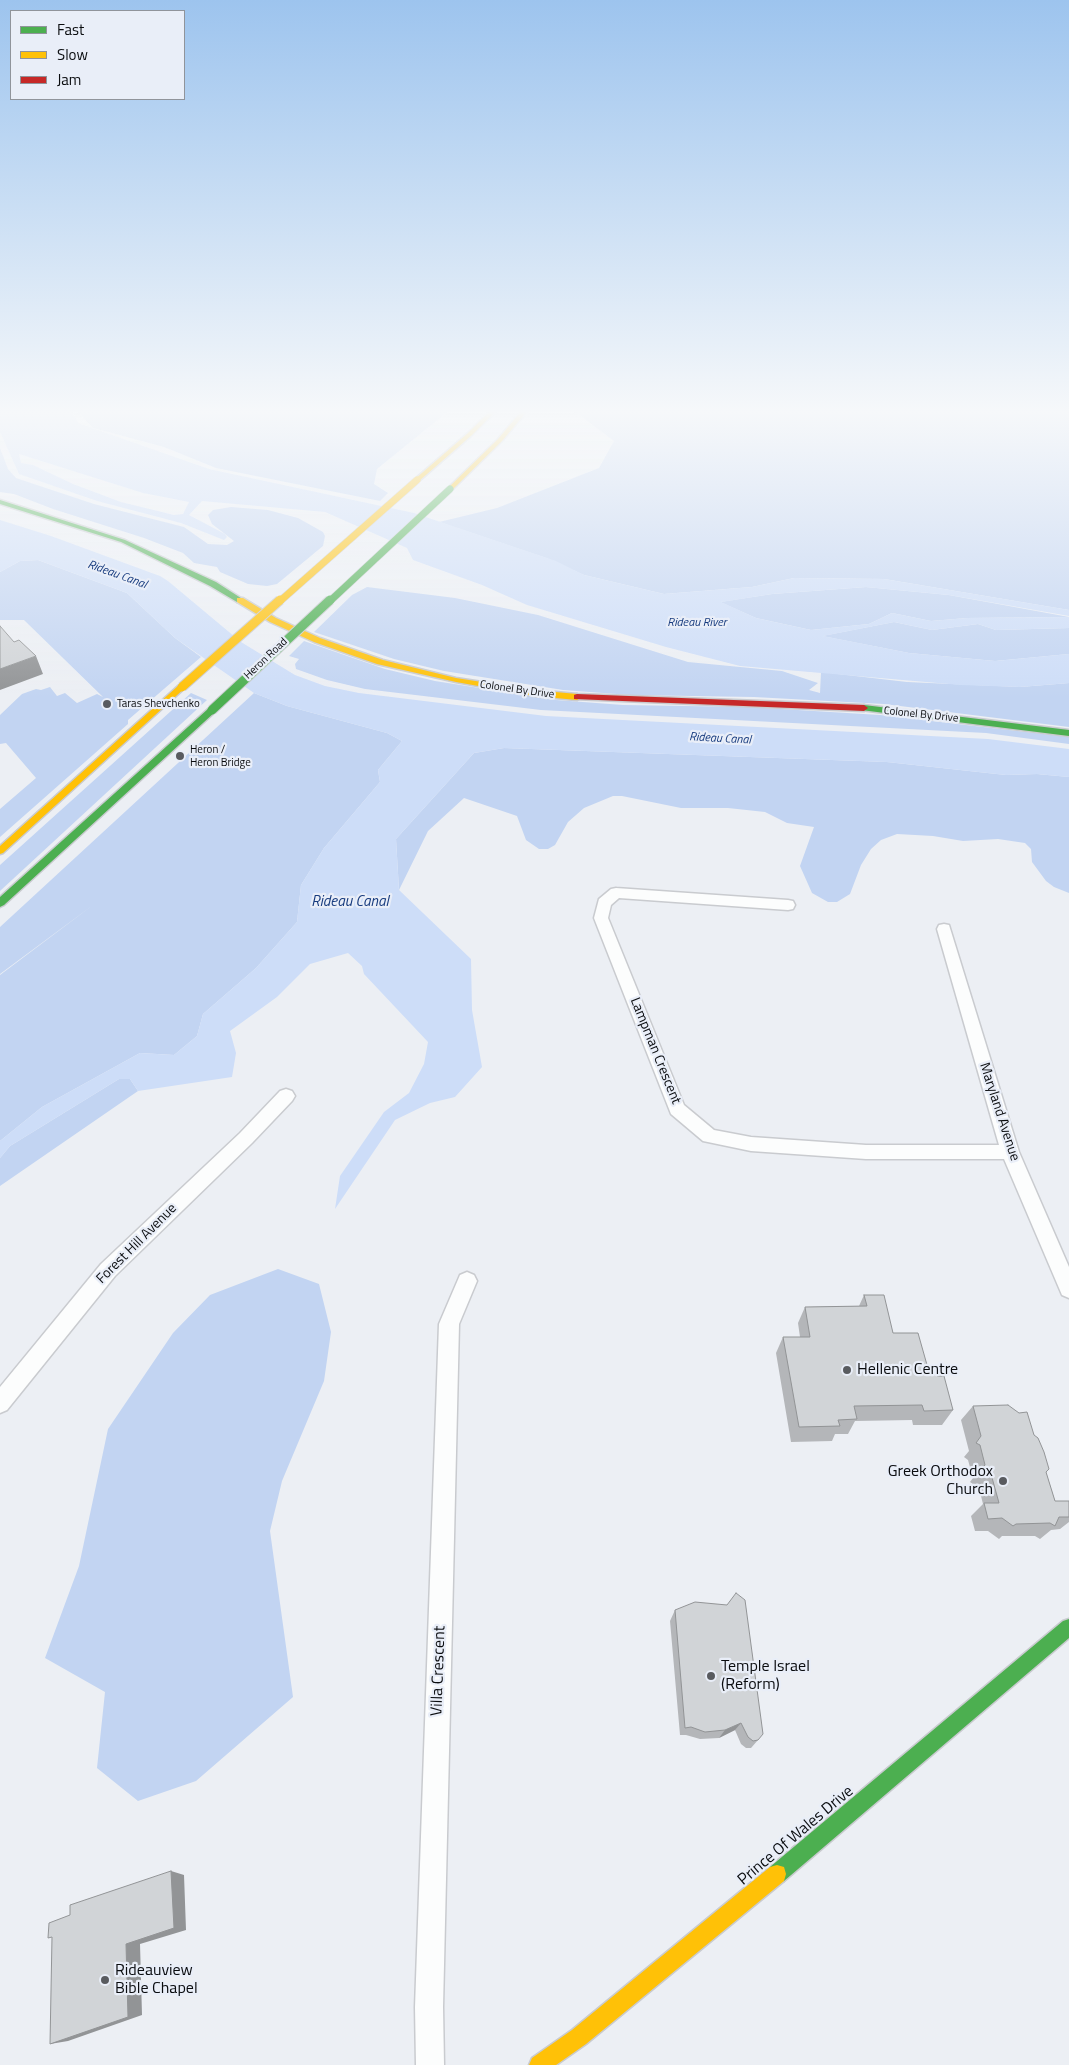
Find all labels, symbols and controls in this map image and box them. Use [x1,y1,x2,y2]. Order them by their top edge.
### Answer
legend [10,10,185,100]
text: Fast [57,18,84,41]
text: Slow [57,43,88,66]
text: Jam [57,68,81,91]
water label: Rideau Canal [85,558,149,592]
water label: Rideau River [667,616,727,630]
street label: Heron Road [242,636,290,682]
street label: Colonel By Drive [479,678,555,702]
place label: Taras Shevchenko [117,697,200,711]
marker: Taras Shevchenko [101,698,113,710]
street label: Colonel By Drive [883,705,959,725]
water label: Rideau Canal [689,730,751,748]
place label: Heron / Heron Bridge [190,743,251,769]
marker: Heron / Heron Bridge [174,750,186,762]
water label: Rideau Canal [311,893,389,911]
street label: Lampman Crescent [626,995,684,1107]
street label: Maryland Avenue [975,1061,1023,1163]
street label: Forest Hill Avenue [93,1200,181,1288]
place label: Hellenic Centre [857,1360,958,1380]
marker: Hellenic Centre [841,1364,853,1376]
place label: Greek Orthodox Church [888,1462,993,1500]
marker: Greek Orthodox Church [997,1475,1009,1487]
street label: Villa Crescent [428,1625,450,1717]
place label: Temple Israel (Reform) [721,1657,810,1695]
marker: Temple Israel (Reform) [705,1670,717,1682]
street label: Prince Of Wales Drive [734,1782,858,1890]
place label: Rideauview Bible Chapel [115,1961,198,1999]
marker: Rideauview Bible Chapel [99,1974,111,1986]

